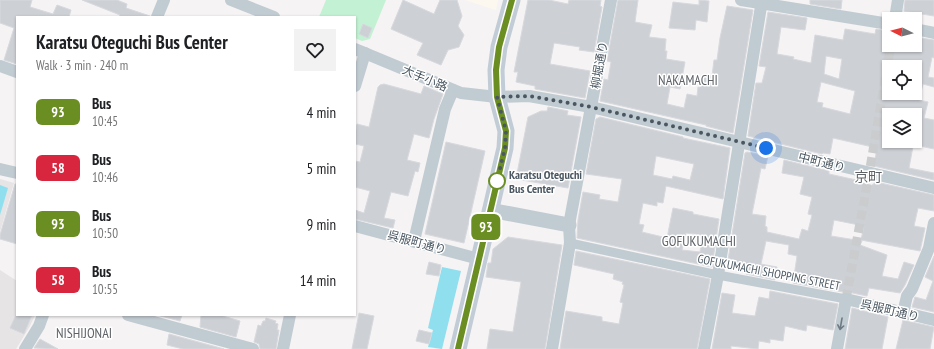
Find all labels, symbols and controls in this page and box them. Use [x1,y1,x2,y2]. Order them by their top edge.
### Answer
north arrow [882,12,922,52]
map controls [882,12,922,148]
button: heart [294,29,336,71]
text: Karatsu Oteguchi Bus Center [36,30,228,54]
street label: 柳堀通り [587,40,611,90]
text: Walk · 3 min · 240 m [36,57,128,74]
button: locate [882,60,922,100]
street label: 大手小路 [400,62,450,94]
district label: NAKAMACHI [658,71,718,89]
text: Bus [92,94,111,113]
text: 93 [51,103,65,121]
text: 4 min [306,103,336,122]
button: layers [882,108,922,148]
text: 10:45 [92,113,118,130]
your location [756,138,776,158]
street label: 中町通り [797,149,847,175]
text: Bus [92,150,111,169]
text: 58 [51,159,65,177]
text: 5 min [306,159,336,178]
place label: Karatsu Oteguchi Bus Center [509,167,582,196]
district label: 京町 [854,168,882,186]
text: 10:46 [92,169,118,186]
marker: Karatsu Oteguchi Bus Center [488,172,506,190]
text: Bus [92,206,111,225]
line badge: 93 [468,214,504,240]
text: 93 [51,215,65,233]
text: 9 min [306,215,336,234]
text: 93 [479,218,493,236]
text: 10:50 [92,225,118,242]
street label: 呉服町通り [386,227,448,257]
district label: GOFUKUMACHI [662,232,736,250]
street label: GOFUKUMACHI SHOPPING STREET [696,251,842,293]
text: Bus [92,262,111,281]
text: 58 [51,271,65,289]
text: 14 min [300,271,336,290]
text: 10:55 [92,281,118,298]
street label: 呉服町通り [859,296,921,324]
one-way arrow [837,317,845,330]
district label: NISHIJONAI [56,324,112,342]

